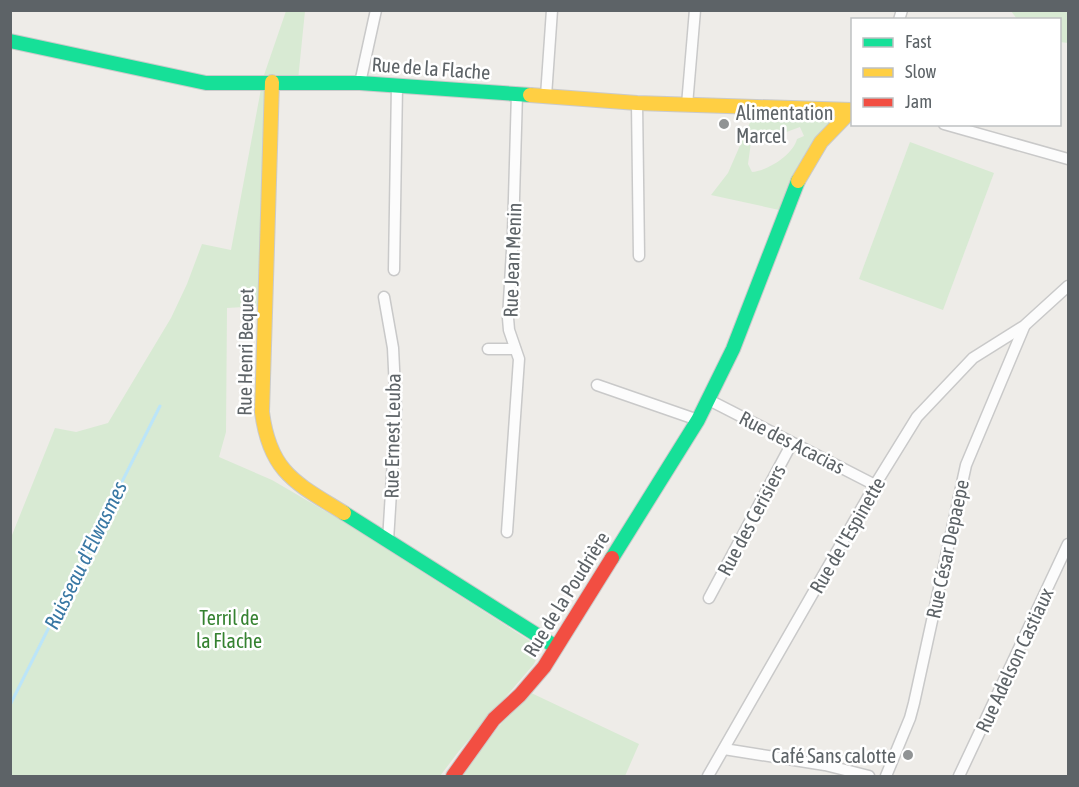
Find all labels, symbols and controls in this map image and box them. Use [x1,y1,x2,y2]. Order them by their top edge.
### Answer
legend [851,18,1061,126]
text: Fast [905,31,932,52]
street label: Rue de la Flache [371,52,491,84]
text: Slow [905,61,936,82]
text: Jam [905,91,932,112]
place label: Alimentation Marcel [736,101,833,147]
marker: Alimentation Marcel [717,117,731,131]
street label: Rue Jean Menin [498,202,526,318]
street label: Rue Henri Bequet [232,288,258,416]
street label: Rue Ernest Leuba [379,373,405,499]
street label: Rue des Acacias [736,406,848,478]
street label: Rue des Cerisiers [712,461,790,579]
street label: Rue de l'Espinette [804,473,890,597]
water label: Ruisseau d'Elwasmes [39,477,131,633]
street label: Rue César Depaepe [921,478,973,620]
street label: Rue de la Poudrière [518,527,614,661]
street label: Rue Adelson Castiaux [970,584,1058,736]
park label: Terril de la Flache [196,606,262,652]
place label: Café Sans calotte [772,744,896,767]
marker: Café Sans calotte [901,748,915,762]

